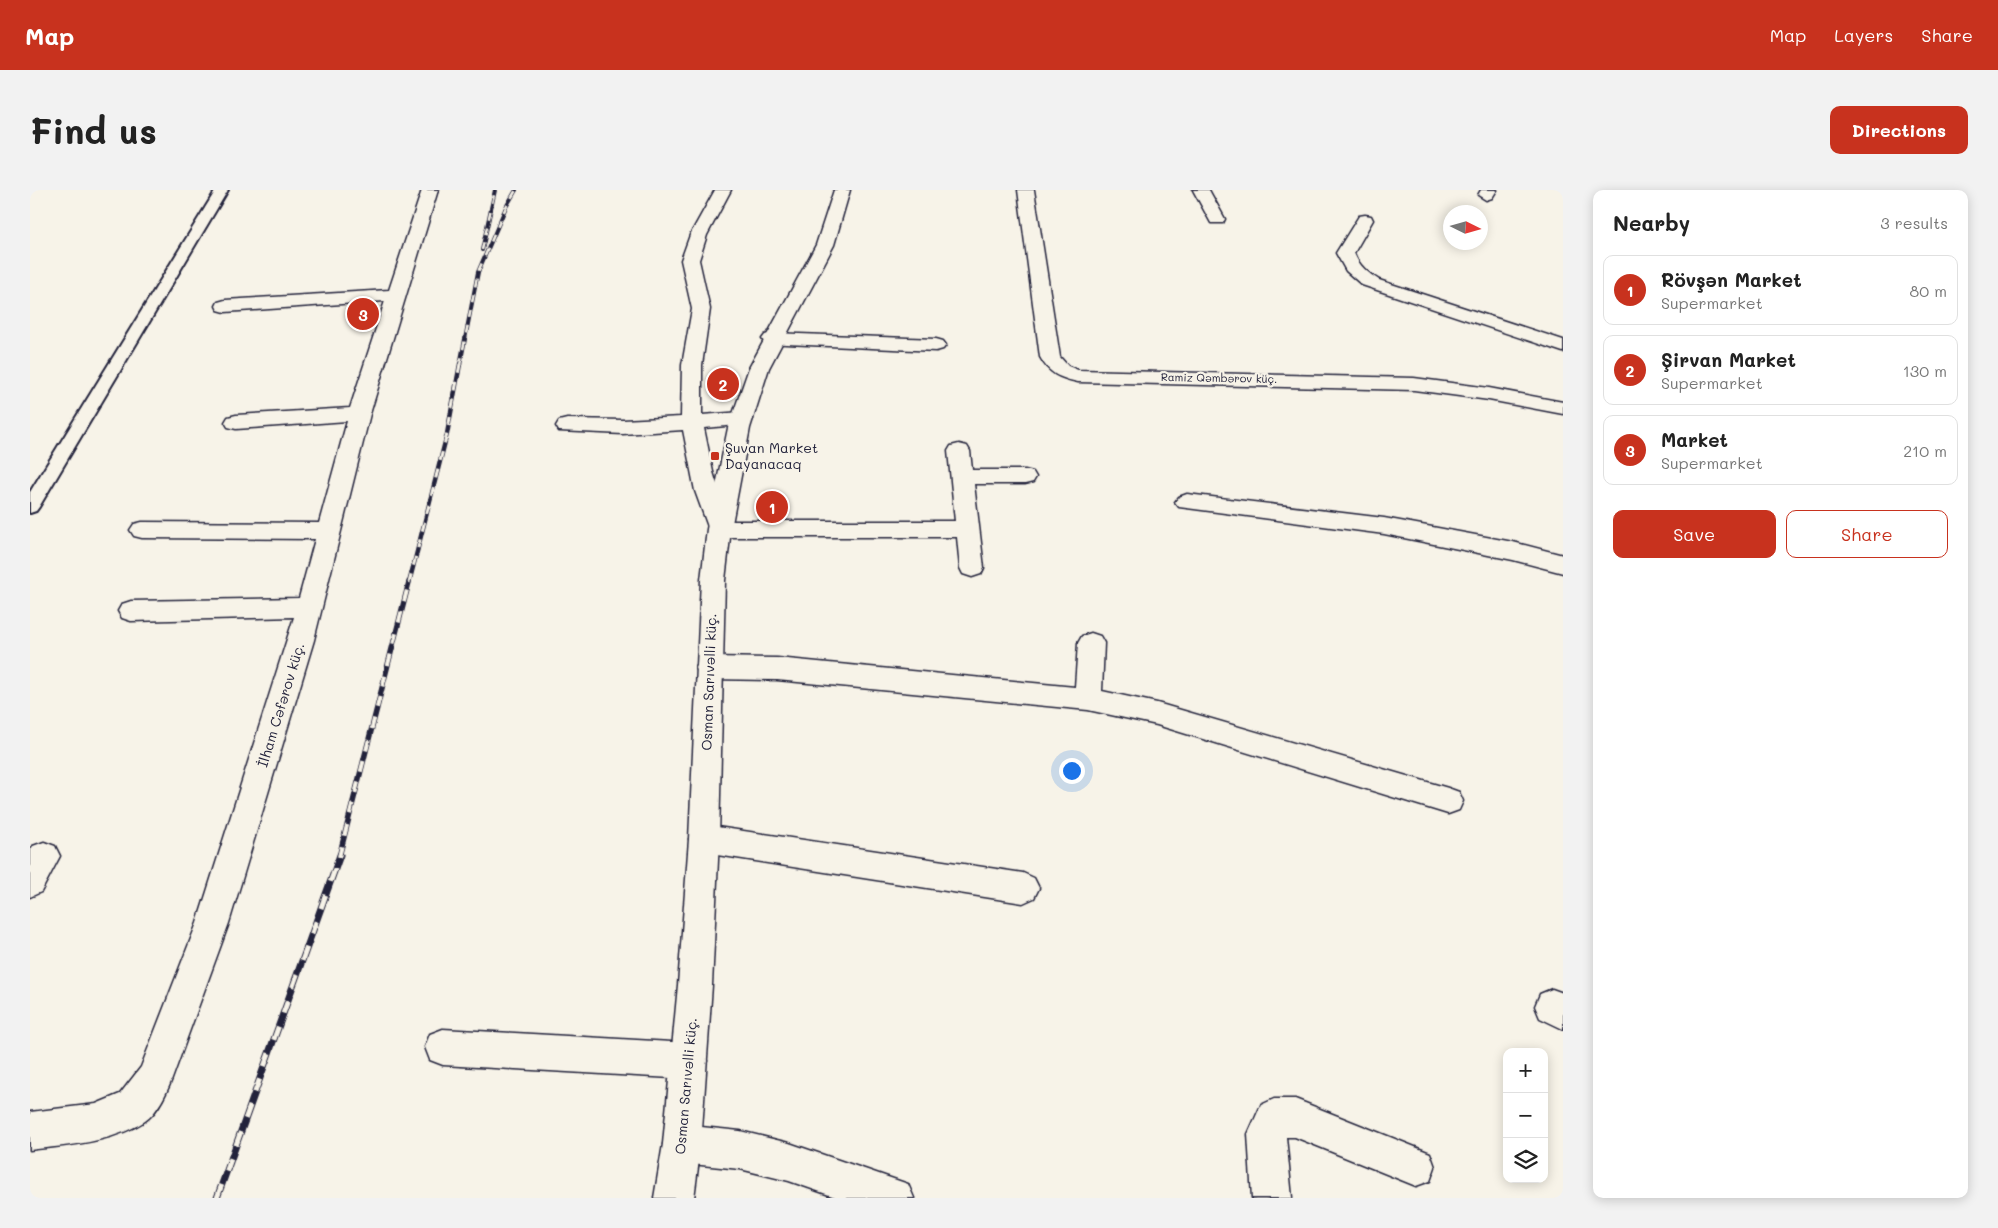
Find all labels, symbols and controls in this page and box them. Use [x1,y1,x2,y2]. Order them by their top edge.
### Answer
text: Map [25,20,74,51]
text: Map [1770,23,1806,47]
text: Layers [1834,23,1893,47]
text: Share [1921,23,1973,47]
button: Directions [1830,106,1968,154]
text: Find us [30,107,157,153]
north arrow [1443,205,1488,250]
text: Nearby [1613,209,1690,236]
text: 3 results [1880,212,1948,233]
text: Rövşən Market [1661,267,1802,292]
text: 1 [1626,280,1634,301]
text: 80 m [1910,280,1947,301]
text: Supermarket [1661,292,1763,313]
pin: 3 [347,295,379,333]
text: Şirvan Market [1661,347,1796,372]
text: 2 [1626,360,1634,381]
text: 130 m [1903,360,1947,381]
pin: 2 [707,365,739,403]
street label: Ramiz Qəmbərov küç. [1161,369,1277,386]
text: Supermarket [1661,372,1763,393]
text: Market [1661,427,1728,452]
place label: Şuvan Market Dayanacaq [725,438,818,473]
text: 3 [1625,440,1635,461]
text: 210 m [1903,440,1947,461]
marker: Şuvan Market Dayanacaq [709,450,721,462]
text: Supermarket [1661,452,1763,473]
pin: 1 [756,488,788,526]
button: Save [1613,510,1776,558]
button: Share [1786,510,1948,558]
street label: Osman Sarıvəlli küç. [697,613,720,751]
street label: İlham Cəfərov küç. [253,640,309,769]
your location [1059,758,1085,784]
street label: Osman Sarıvəlli küç. [670,1017,701,1155]
map controls [1503,1048,1548,1183]
button: + [1503,1048,1548,1093]
button: − [1503,1093,1548,1138]
button: layers [1503,1138,1548,1183]

